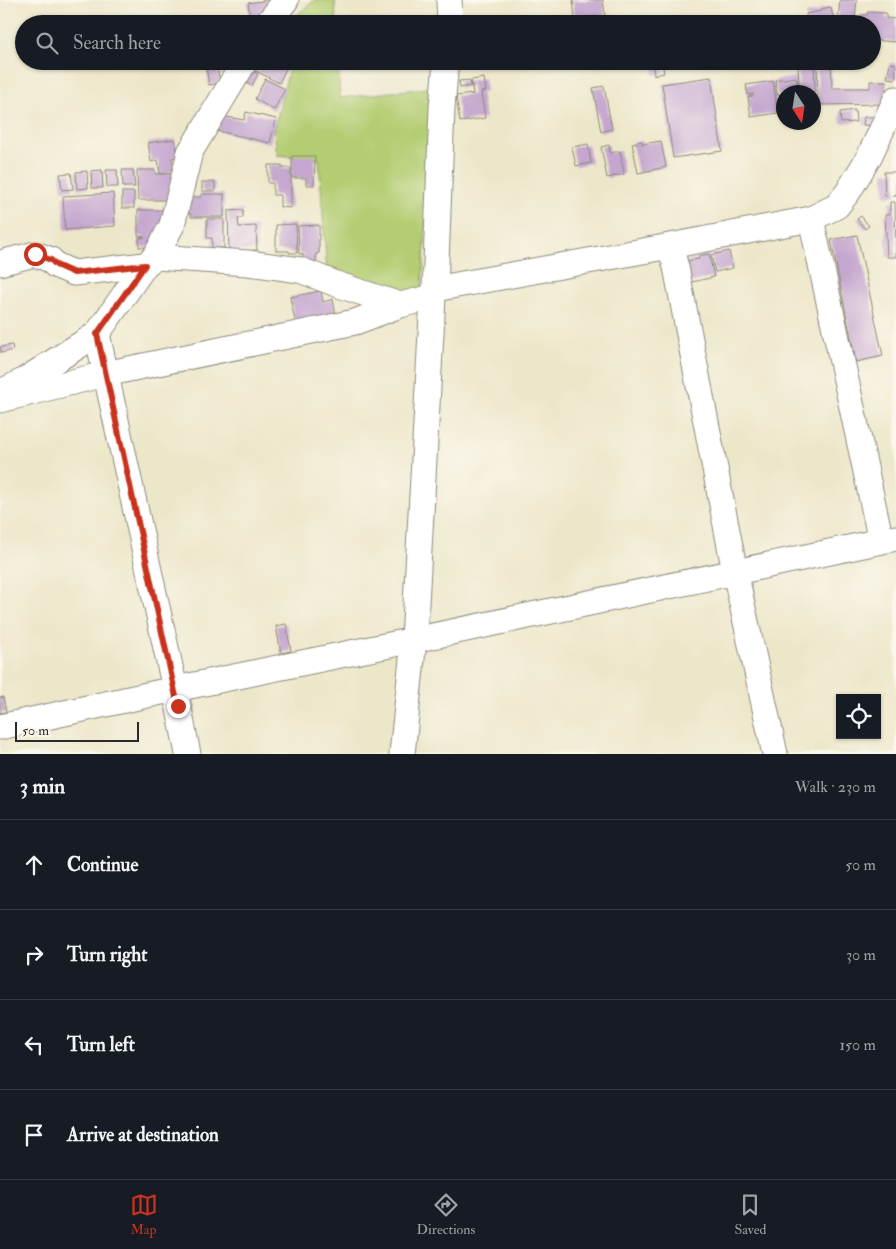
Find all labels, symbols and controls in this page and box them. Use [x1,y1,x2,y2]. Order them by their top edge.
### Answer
search box [15,15,881,70]
icon: search [33,29,61,57]
text: Search here [73,31,161,55]
north arrow [776,85,821,130]
route start [24,243,47,266]
map controls [836,694,881,739]
button: locate [836,694,881,739]
route end [167,695,190,718]
scale bar [15,719,139,742]
text: 50 m [22,722,49,739]
text: 3 min [20,773,65,800]
text: Walk · 230 m [795,777,876,797]
icon: ahead [20,851,48,879]
text: Continue [67,853,138,877]
text: 50 m [845,855,876,875]
icon: right [20,941,48,969]
text: Turn right [67,943,147,967]
text: 30 m [846,945,876,965]
icon: left [20,1031,48,1059]
text: Turn left [67,1033,135,1057]
text: 150 m [839,1035,876,1055]
icon: arrive [20,1121,48,1149]
text: Arrive at destination [67,1123,219,1147]
tab: Map [130,1191,158,1238]
tab: Directions [417,1191,475,1238]
tab: Saved [734,1191,766,1238]

